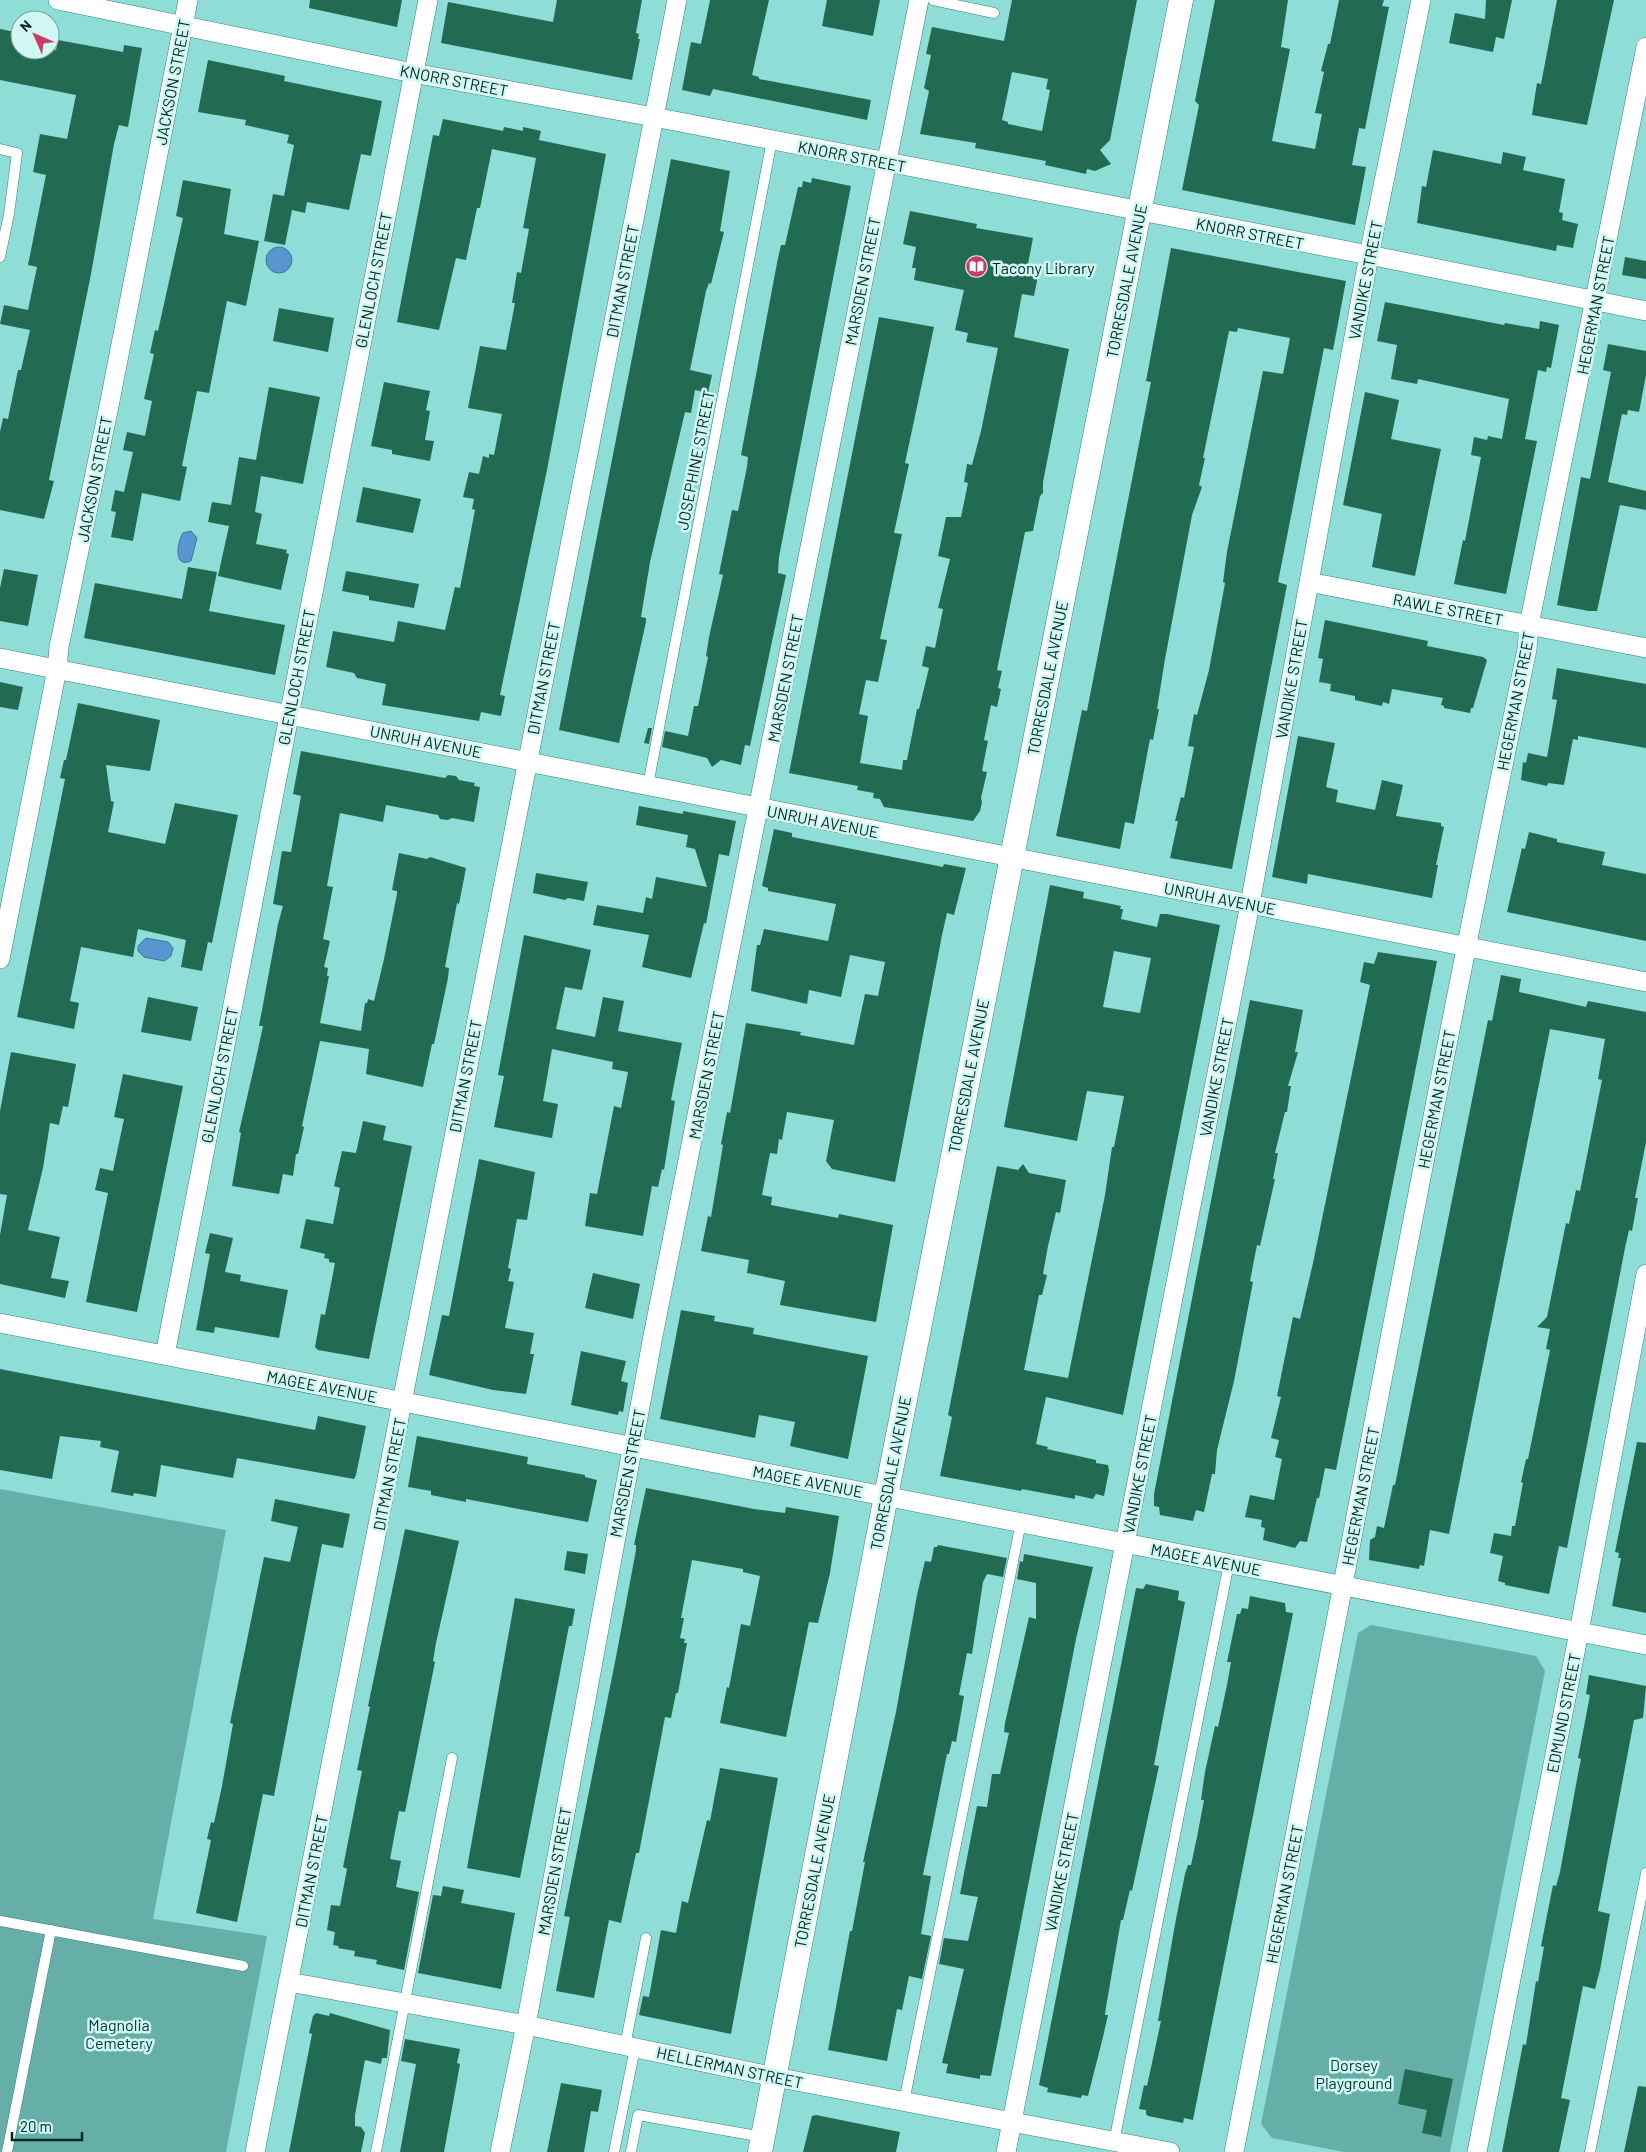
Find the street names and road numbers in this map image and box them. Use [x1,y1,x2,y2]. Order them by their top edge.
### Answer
street label: JACKSON STREET [150,18,194,146]
street label: KNORR STREET [398,60,510,100]
street label: KNORR STREET [796,136,908,176]
street label: TORRESDALE AVENUE [1102,202,1150,360]
street label: GLENLOCH STREET [350,210,396,350]
street label: KNORR STREET [1194,213,1306,253]
street label: MARSDEN STREET [840,215,884,347]
street label: VANDIKE STREET [1344,219,1386,341]
street label: DITMAN STREET [602,223,642,339]
street label: HEGERMAN STREET [1572,234,1618,376]
street label: JOSEPHINE STREET [672,389,718,531]
street label: JACKSON STREET [72,415,116,543]
street label: RAWLE STREET [1391,589,1505,629]
street label: TORRESDALE AVENUE [1023,599,1071,757]
street label: GLENLOCH STREET [273,607,319,747]
street label: MARSDEN STREET [763,612,807,744]
street label: VANDIKE STREET [1271,618,1311,740]
street label: DITMAN STREET [523,620,563,736]
street label: HEGERMAN STREET [1492,630,1538,772]
street label: UNRUH AVENUE [368,721,484,761]
street label: UNRUH AVENUE [765,801,881,841]
street label: UNRUH AVENUE [1162,878,1278,918]
street label: TORRESDALE AVENUE [944,997,992,1155]
street label: GLENLOCH STREET [196,1005,242,1145]
street label: MARSDEN STREET [684,1009,728,1141]
street label: VANDIKE STREET [1195,1016,1237,1138]
street label: DITMAN STREET [445,1018,485,1134]
street label: HEGERMAN STREET [1413,1028,1459,1170]
street label: MAGEE AVENUE [265,1366,379,1406]
street label: TORRESDALE AVENUE [866,1394,914,1552]
street label: MARSDEN STREET [605,1407,649,1539]
street label: VANDIKE STREET [1118,1413,1160,1535]
street label: DITMAN STREET [369,1416,409,1532]
street label: HEGERMAN STREET [1337,1425,1383,1567]
street label: MAGEE AVENUE [751,1461,865,1501]
street label: MAGEE AVENUE [1149,1539,1263,1579]
street label: EDMUND STREET [1542,1652,1584,1774]
street label: TORRESDALE AVENUE [790,1792,838,1950]
street label: MARSDEN STREET [533,1805,575,1937]
street label: VANDIKE STREET [1040,1811,1082,1933]
street label: DITMAN STREET [291,1813,331,1929]
street label: HEGERMAN STREET [1261,1823,1307,1965]
street label: HELLERMAN STREET [655,2042,805,2092]

